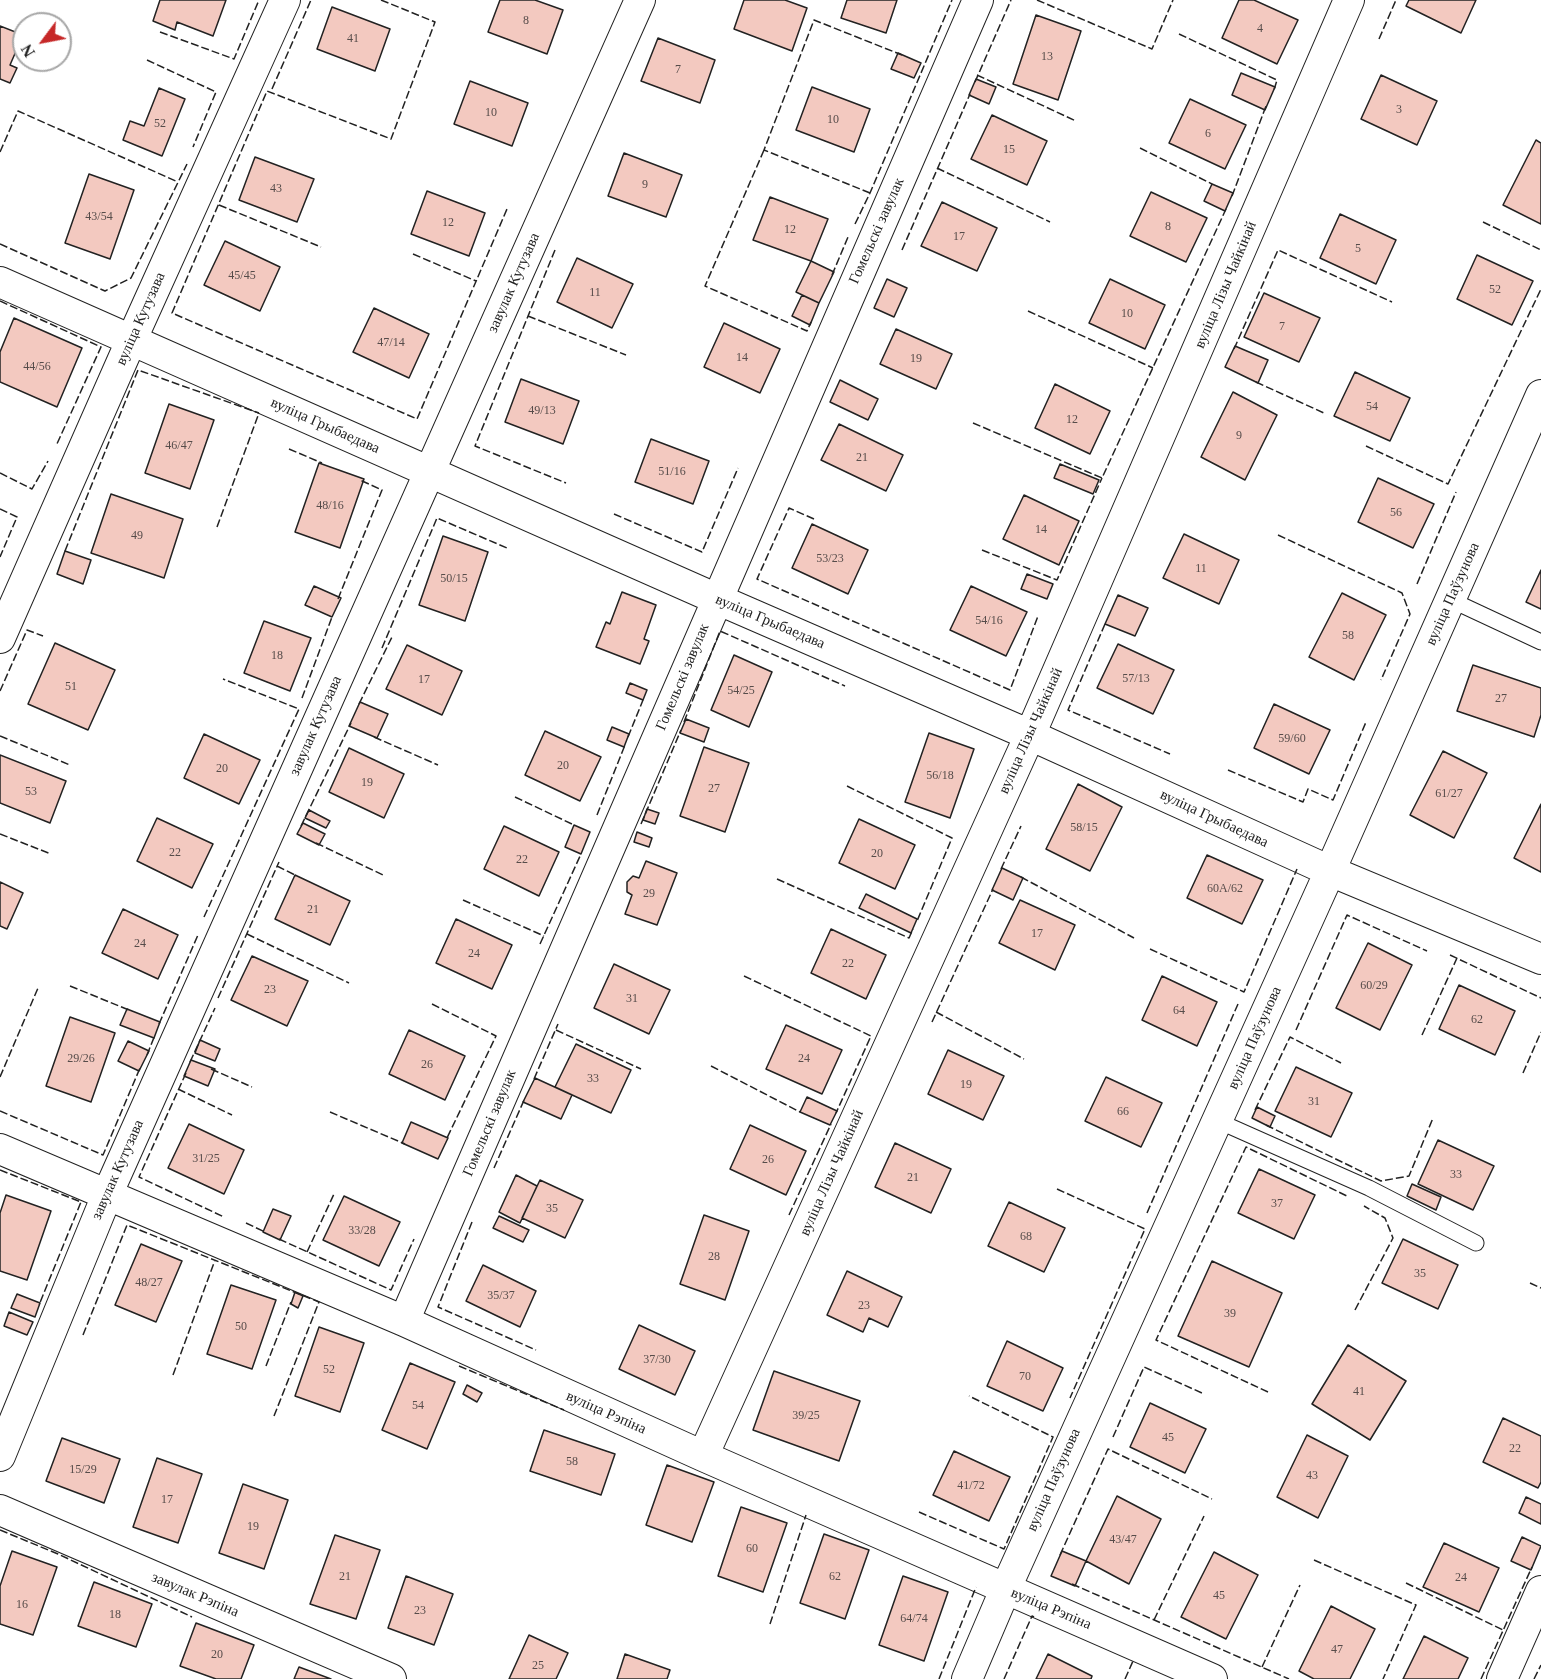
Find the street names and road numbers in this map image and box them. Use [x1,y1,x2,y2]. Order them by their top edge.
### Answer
street label: Гомельскі завулак [846,175,908,287]
street label: вуліца Лізы Чайкінай [1191,219,1261,351]
street label: завулак Кутузава [484,230,544,336]
street label: вуліца Кутузава [112,270,170,368]
street label: вуліца Грыбаедава [268,394,382,458]
street label: вуліца Паўзунова [1422,540,1484,648]
street label: вуліца Грыбаедава [712,591,828,653]
street label: Гомельскі завулак [652,621,714,733]
street label: вуліца Лізы Чайкінай [995,665,1067,797]
street label: завулак Кутузава [286,673,346,779]
street label: вуліца Грыбаедава [1157,786,1271,852]
street label: вуліца Паўзунова [1224,984,1286,1092]
street label: Гомельскі завулак [459,1067,521,1179]
street label: вуліца Лізы Чайкінай [796,1107,868,1239]
street label: завулак Кутузава [88,1117,148,1223]
street label: вуліца Рэпіна [563,1387,649,1439]
street label: вуліца Паўзунова [1023,1426,1085,1534]
street label: завулак Рэпіна [149,1569,241,1621]
street label: вуліца Рэпіна [1008,1584,1094,1634]

